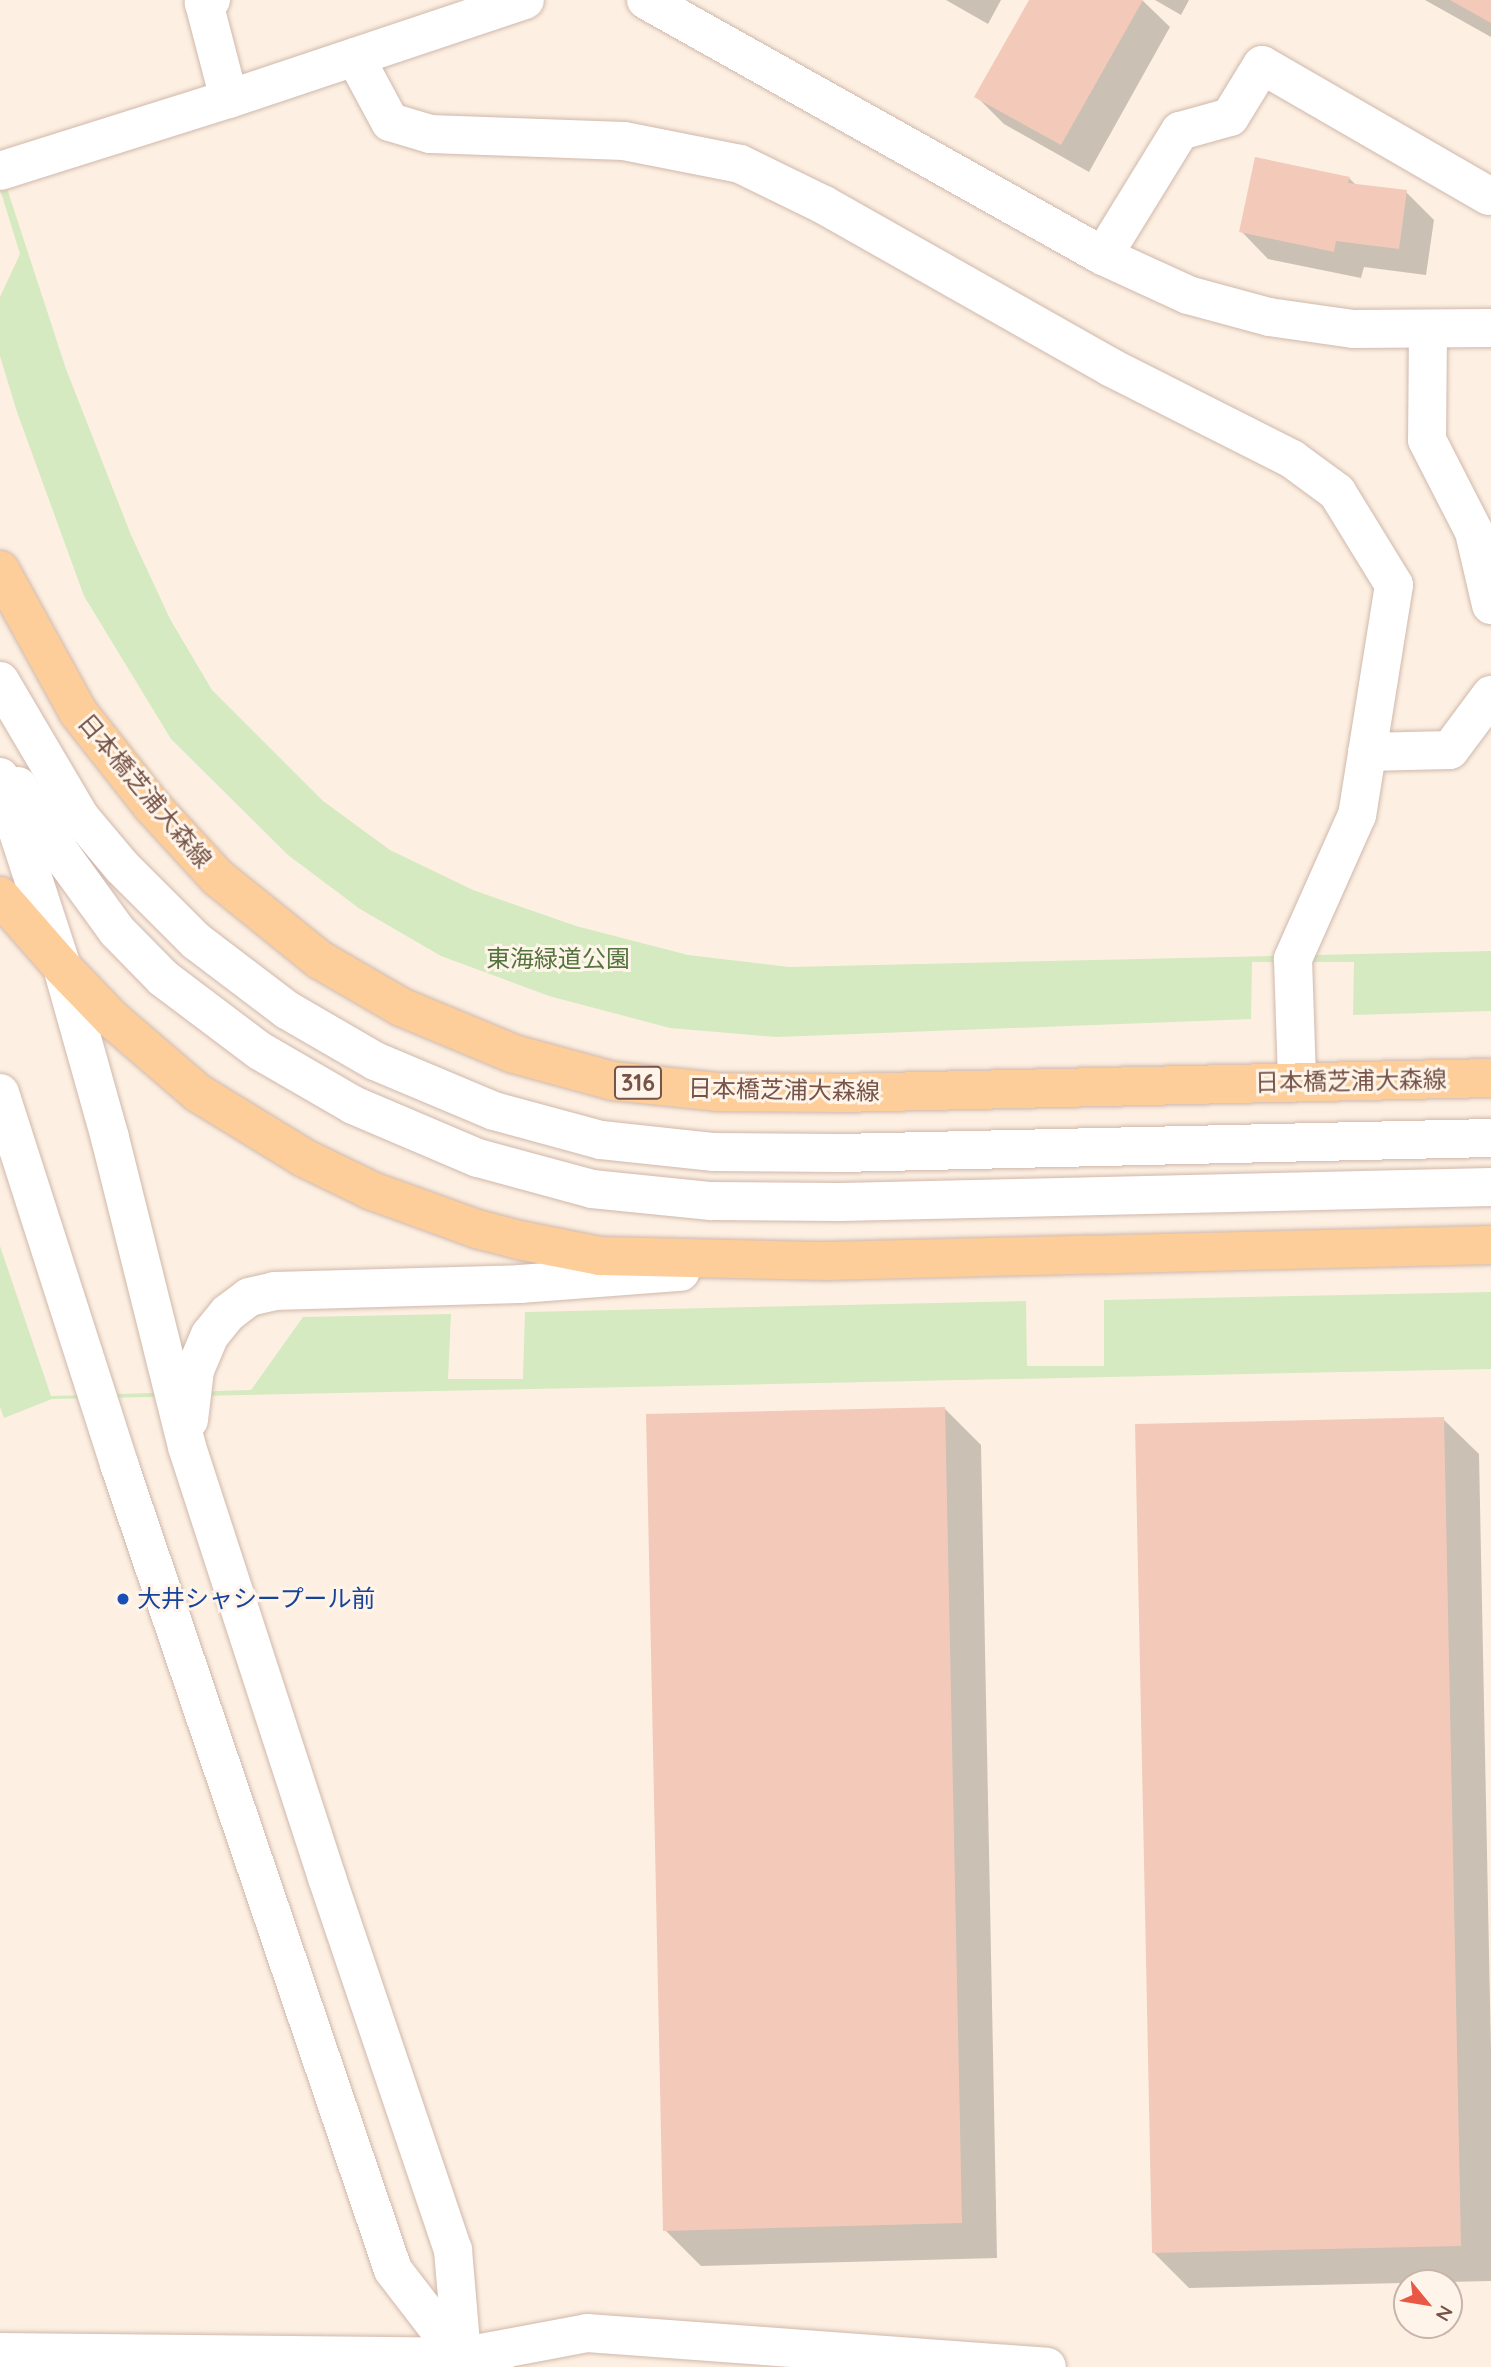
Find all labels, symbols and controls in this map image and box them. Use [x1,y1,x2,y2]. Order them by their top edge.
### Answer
street label: 日本橋芝浦大森線 [72,708,218,874]
park label: 東海緑道公園 [486,945,630,973]
road number: 316 [614,1064,662,1102]
street label: 日本橋芝浦大森線 [1255,1065,1447,1097]
street label: 日本橋芝浦大森線 [688,1074,880,1106]
place label: 大井シャシープール前 [137,1585,377,1613]
marker: 大井シャシープール前 [115,1591,131,1607]
north arrow [1393,2269,1463,2339]
text: N [1431,2301,1458,2326]

